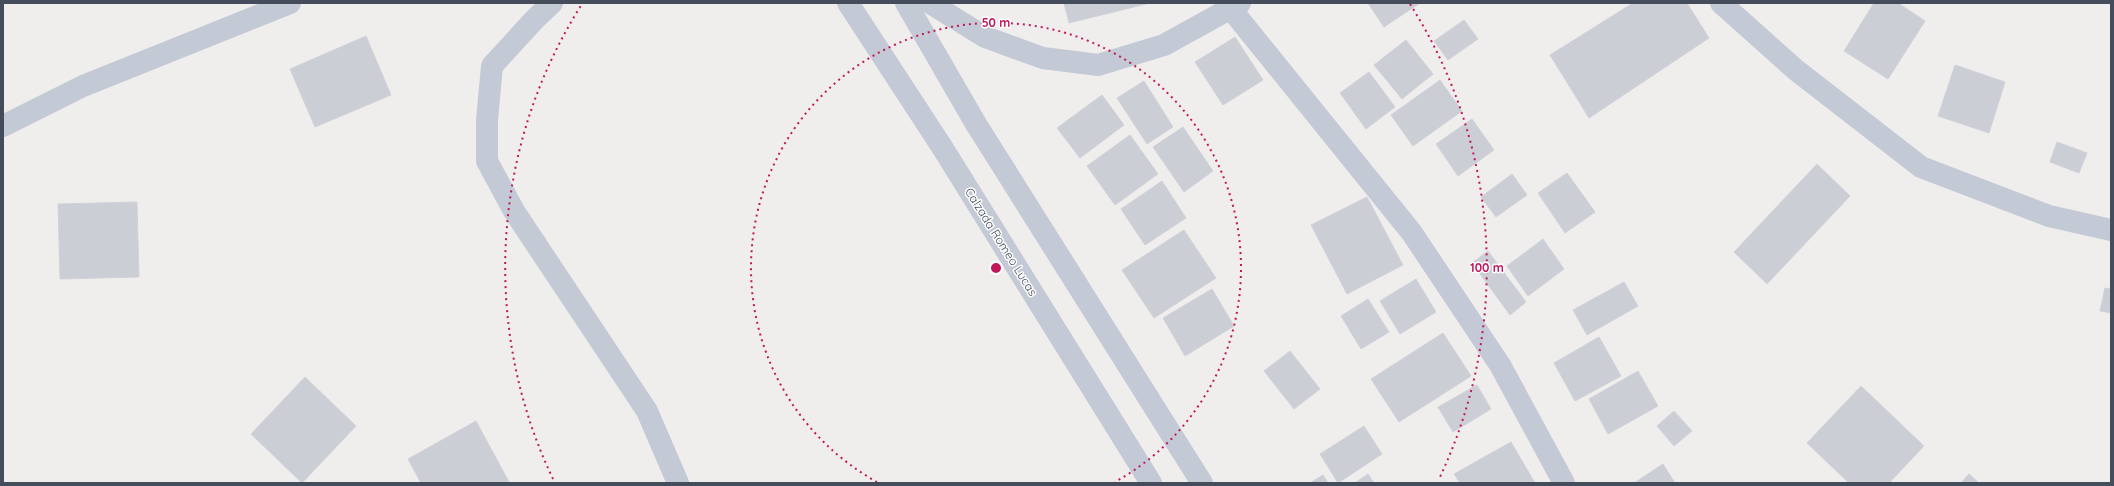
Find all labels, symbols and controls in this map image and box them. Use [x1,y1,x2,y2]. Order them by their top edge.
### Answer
text: 50 m [982,15,1010,30]
street label: Calzada Romeo Lucas [962,185,1041,299]
text: 100 m [1470,260,1504,275]
centre of rings [989,261,1003,275]

